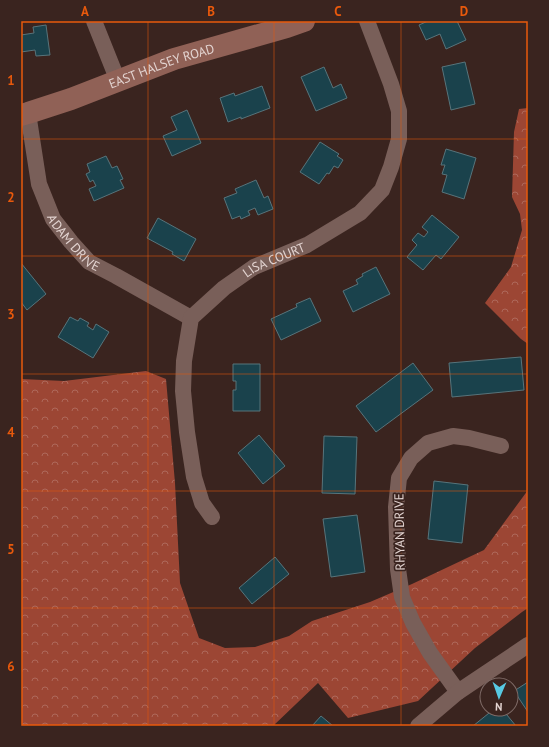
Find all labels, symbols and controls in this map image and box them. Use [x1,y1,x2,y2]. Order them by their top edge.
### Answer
text: A [81,3,89,20]
text: B [207,3,215,20]
text: C [334,3,342,20]
text: D [460,3,468,20]
street label: EAST HALSEY ROAD [106,40,216,93]
text: 1 [7,72,15,89]
text: 2 [7,189,15,206]
street label: ADAM DRIVE [43,212,103,275]
street label: LISA COURT [239,239,308,281]
text: 3 [7,306,15,323]
text: 4 [7,424,15,441]
street label: RHYAN DRIVE [390,493,409,571]
text: 5 [7,541,15,558]
text: 6 [7,658,15,675]
north arrow [479,677,519,717]
text: N [495,700,503,714]

